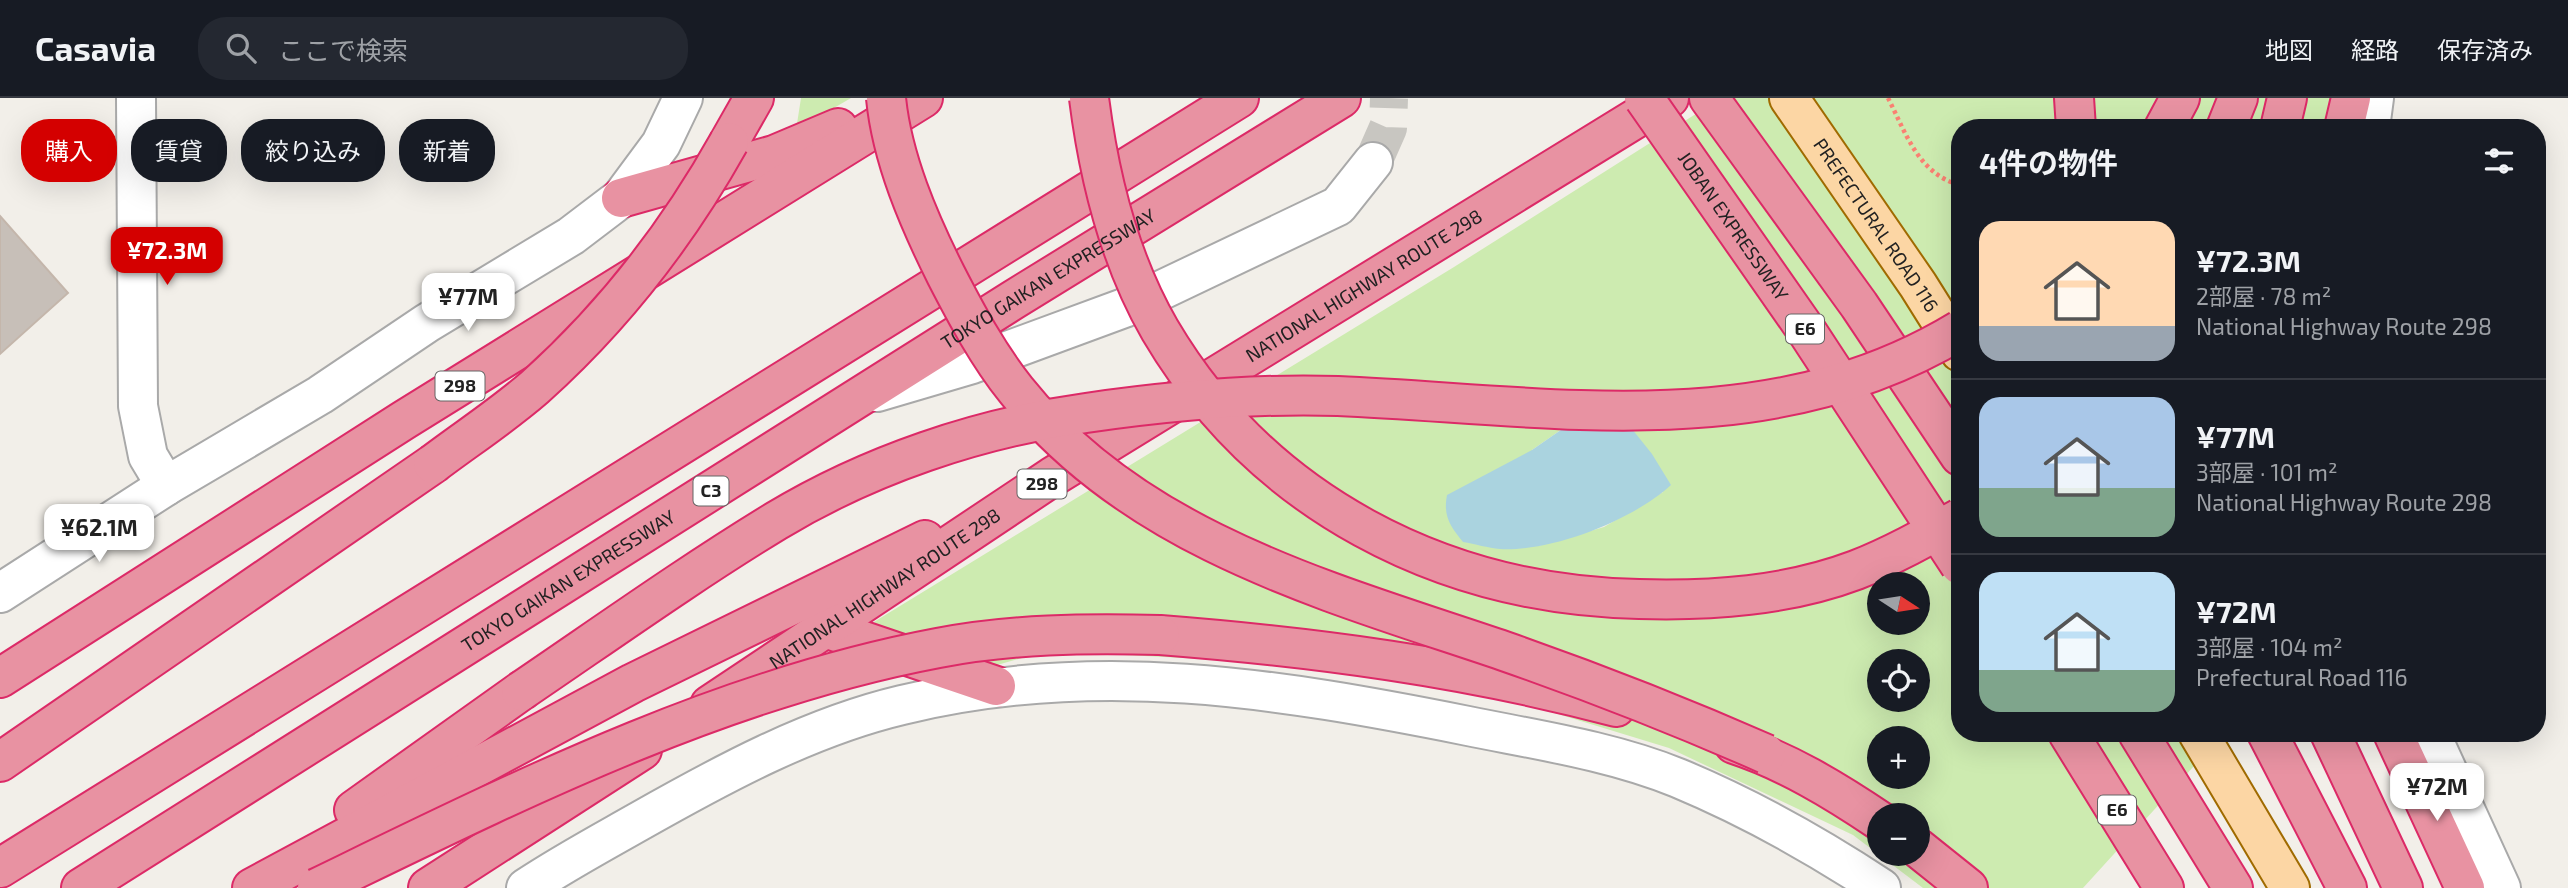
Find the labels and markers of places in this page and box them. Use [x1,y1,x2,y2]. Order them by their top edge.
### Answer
pin: ¥72.3M [110,228,224,287]
pin: ¥77M [427,274,509,333]
pin: ¥62.1M [42,504,156,564]
pin: ¥72M [2396,764,2478,823]

